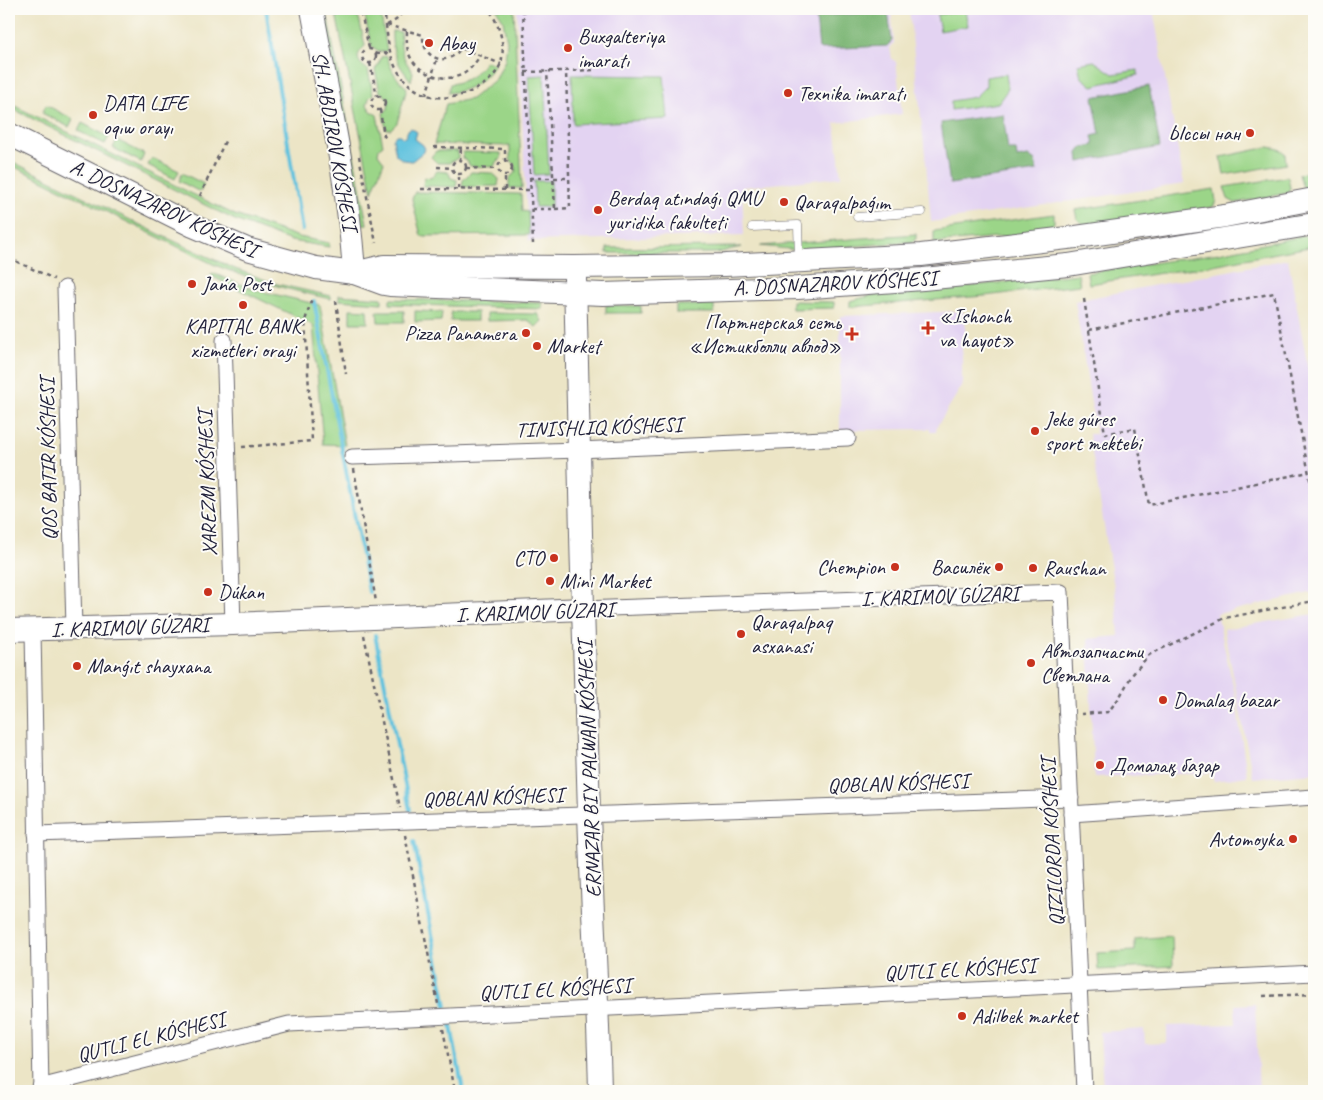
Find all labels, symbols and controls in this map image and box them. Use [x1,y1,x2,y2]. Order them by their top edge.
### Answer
place label: Buxgalteriya imaratı [578,23,666,73]
place label: Abay [439,30,477,56]
marker: Abay [423,37,435,49]
marker: Buxgalteriya imaratı [562,42,574,54]
street label: SH. ABDIROV KÓSHESI [306,49,364,237]
place label: Texnika imaratı [798,80,907,106]
marker: Texnika imaratı [782,87,794,99]
place label: DATA LIFE oqıw orayı [103,90,190,140]
marker: DATA LIFE oqıw orayı [87,109,99,121]
place label: Ыссы нан [1169,120,1242,146]
marker: Ыссы нан [1244,127,1256,139]
street label: A. DOSNAZAROV KÓSHESI [66,153,266,265]
place label: Berdaq atındaǵı QMU yuridika fakulteti [606,185,765,235]
place label: Qaraqalpaǵım [794,189,892,215]
marker: Qaraqalpaǵım [778,196,790,208]
marker: Berdaq atındaǵı QMU yuridika fakulteti [592,204,604,216]
street label: A. DOSNAZAROV KÓSHESI [733,264,942,301]
place label: Jańa Post [201,271,274,297]
marker: Jańa Post [186,278,198,290]
marker: KAPITAL BANK xizmetleri orayi [237,299,249,311]
place label: «Ishonch va hayot» [939,303,1014,353]
place label: Партнерская сеть «Истикболли авлод» [689,309,843,359]
place label: KAPITAL BANK xizmetleri orayi [185,313,306,363]
place label: Pizza Panamera [405,320,518,346]
marker: «Ishonch va hayot» [921,321,935,335]
marker: Pizza Panamera [520,327,532,339]
marker: Партнерская сеть «Истикболли авлод» [845,327,859,341]
place label: Market [547,333,603,359]
marker: Market [531,340,543,352]
street label: QOS BATIR KÓSHESI [34,373,62,541]
street label: XAREZM KÓSHESI [191,405,223,556]
place label: Jeke gúres sport mektebi [1044,406,1144,456]
street label: TINISHLIQ KÓSHESI [515,411,687,443]
marker: Jeke gúres sport mektebi [1029,425,1041,437]
place label: СТО [514,545,547,571]
marker: СТО [548,552,560,564]
place label: Chempion [817,554,886,580]
place label: Василёк [931,554,991,580]
place label: Raushan [1043,555,1107,581]
marker: Chempion [889,561,901,573]
marker: Василёк [993,561,1005,573]
marker: Raushan [1027,562,1039,574]
place label: Mini Market [560,568,652,594]
marker: Mini Market [544,575,556,587]
place label: Dúkan [218,579,265,605]
street label: I. KARIMOV GÚZARI [861,580,1024,612]
marker: Dúkan [202,586,214,598]
street label: I. KARIMOV GÚZARI [456,596,619,628]
place label: Qaraqalpaq asxanasi [751,609,834,659]
street label: I. KARIMOV GÚZARI [51,611,214,643]
marker: Qaraqalpaq asxanasi [735,628,747,640]
street label: ERNAZAR BIY PALWAN KÓSHESI [571,635,606,898]
place label: Автозапчасти Светлана [1041,638,1144,688]
place label: Manǵıt shayxana [87,653,213,679]
marker: Автозапчасти Светлана [1025,657,1037,669]
marker: Manǵıt shayxana [71,660,83,672]
place label: Domalaq bazar [1173,687,1280,713]
marker: Domalaq bazar [1157,694,1169,706]
place label: Домалақ базар [1110,752,1221,778]
street label: QIZILORDA KÓSHESI [1034,753,1069,927]
marker: Домалақ базар [1094,759,1106,771]
street label: QOBLAN KÓSHESI [827,767,974,798]
street label: QOBLAN KÓSHESI [422,781,569,812]
place label: Avtomoyka [1209,826,1285,852]
marker: Avtomoyka [1287,833,1299,845]
street label: QUTLI EL KÓSHESI [884,952,1041,986]
street label: QUTLI EL KÓSHESI [479,972,636,1006]
place label: Adilbek market [972,1003,1080,1029]
street label: QUTLI EL KÓSHESI [74,1005,232,1068]
marker: Adilbek market [956,1010,968,1022]

